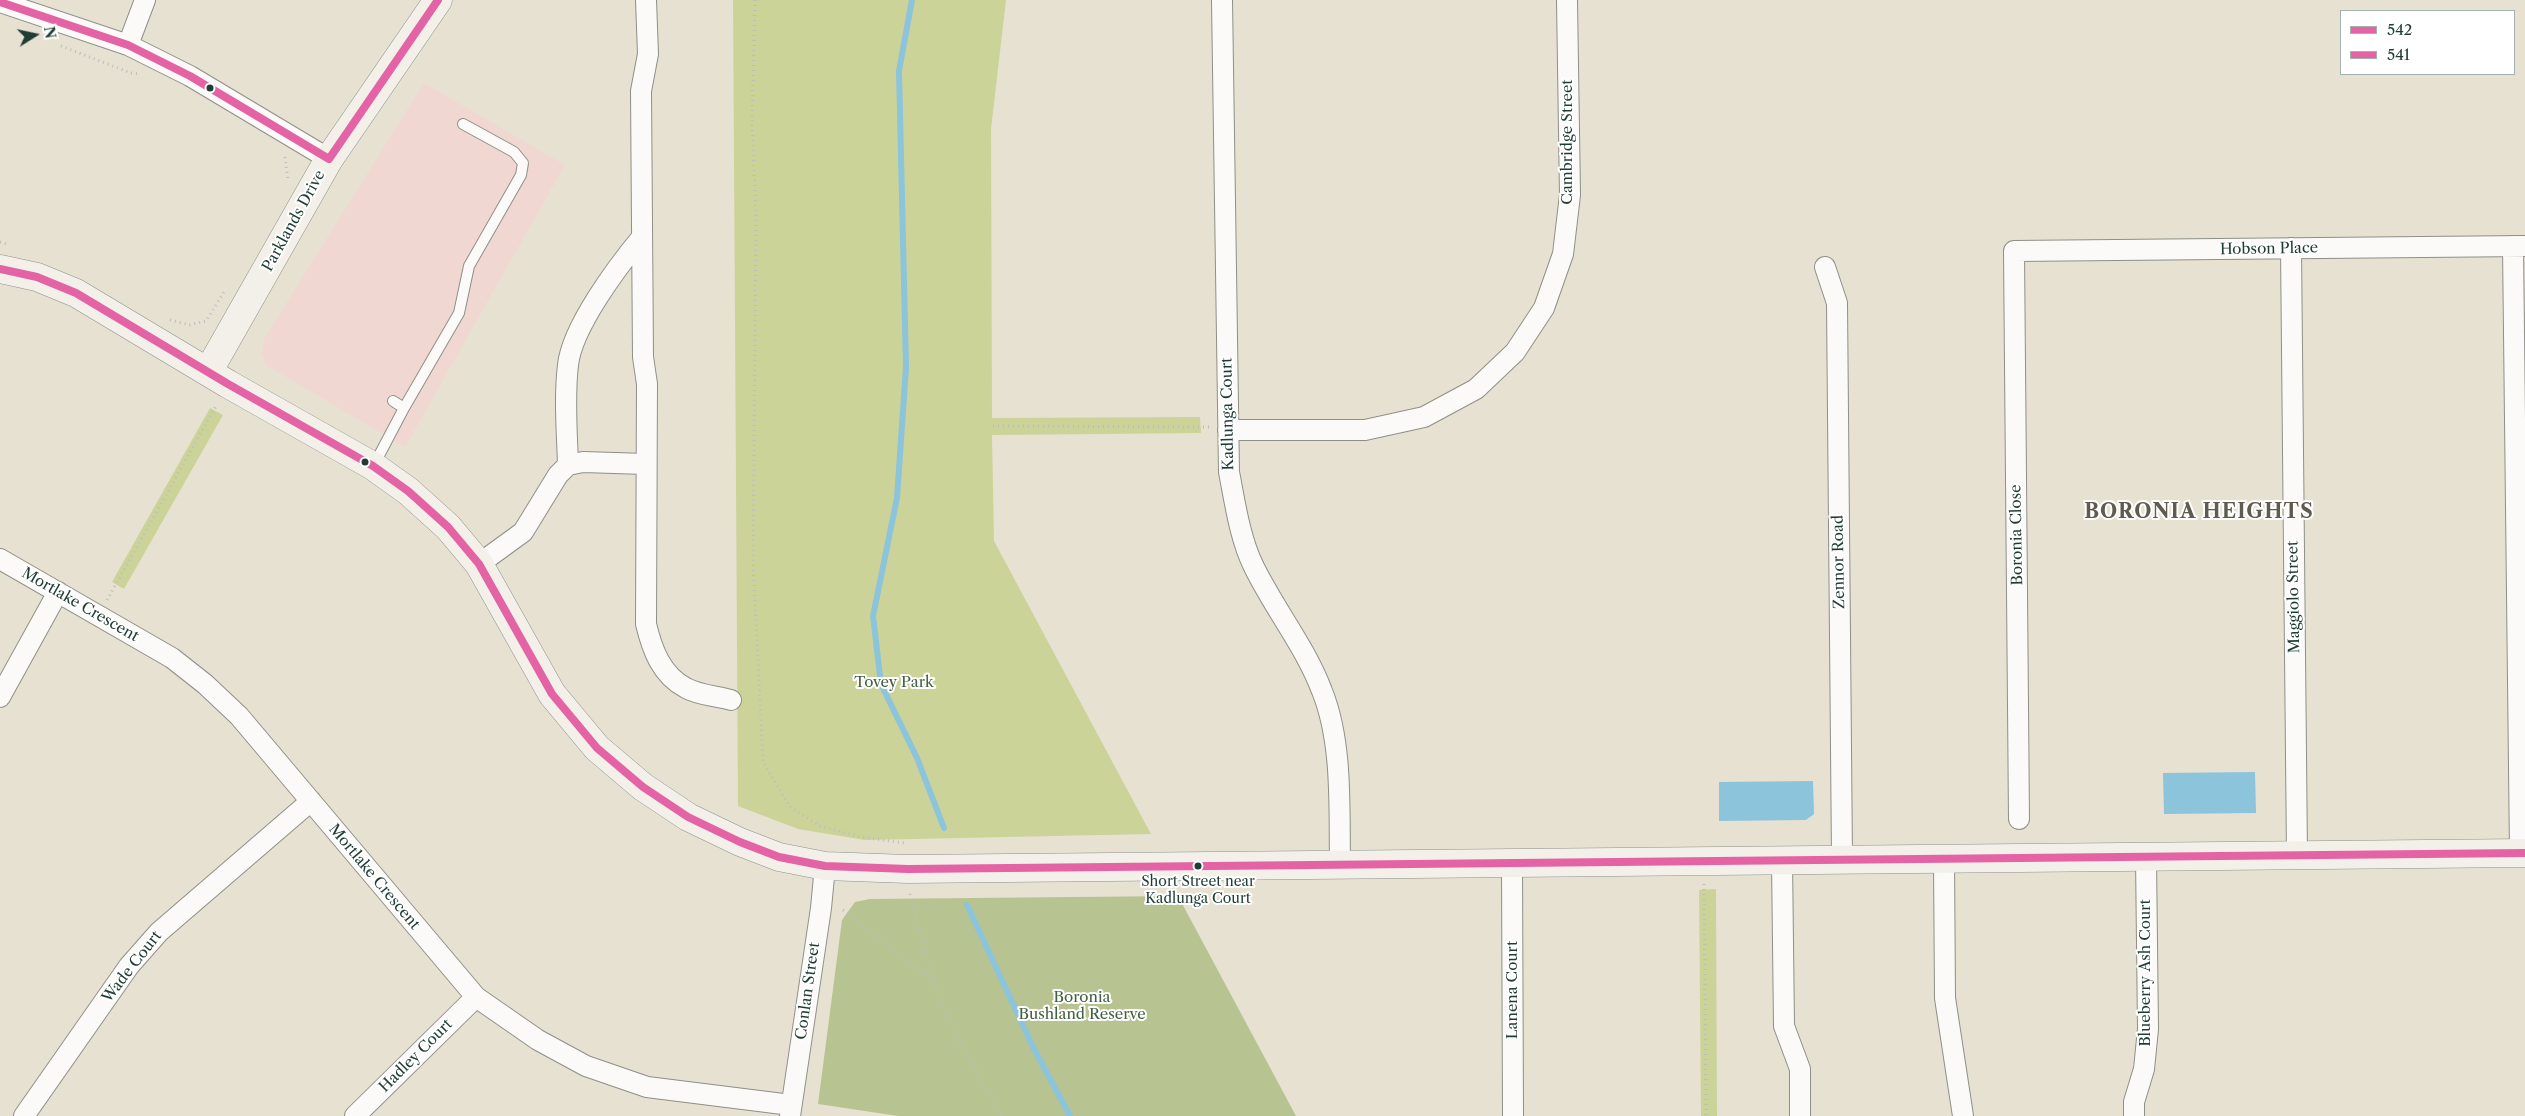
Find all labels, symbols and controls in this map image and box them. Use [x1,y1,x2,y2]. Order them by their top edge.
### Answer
north arrow [10,10,60,60]
legend [2340,10,2515,75]
text: 542 [2387,20,2412,39]
text: N [40,25,60,40]
text: 541 [2387,45,2410,64]
street label: Cambridge Street [1559,79,1577,205]
unlabelled marker [205,83,215,93]
street label: Parklands Drive [259,167,329,275]
street label: Hobson Place [2220,239,2318,259]
street label: Kadlunga Court [1218,357,1238,471]
unlabelled marker [360,457,370,467]
street label: Boronia Close [2007,484,2027,586]
district label: BORONIA HEIGHTS [2082,500,2316,524]
street label: Zennor Road [1829,515,1849,609]
street label: Maggiolo Street [2284,541,2304,653]
street label: Mortlake Crescent [18,564,142,646]
park label: Tovey Park [854,674,934,692]
street label: Mortlake Crescent [325,821,423,933]
marker: Short Street near Kadlunga Court [1193,861,1203,871]
place label: Short Street near Kadlunga Court [1141,874,1255,906]
street label: Blueberry Ash Court [2137,899,2155,1047]
street label: Wade Court [98,928,166,1006]
street label: Conlan Street [792,941,824,1041]
street label: Lanena Court [1504,941,1522,1039]
park label: Boronia Bushland Reserve [1018,989,1146,1024]
street label: Hadley Court [376,1016,456,1096]

